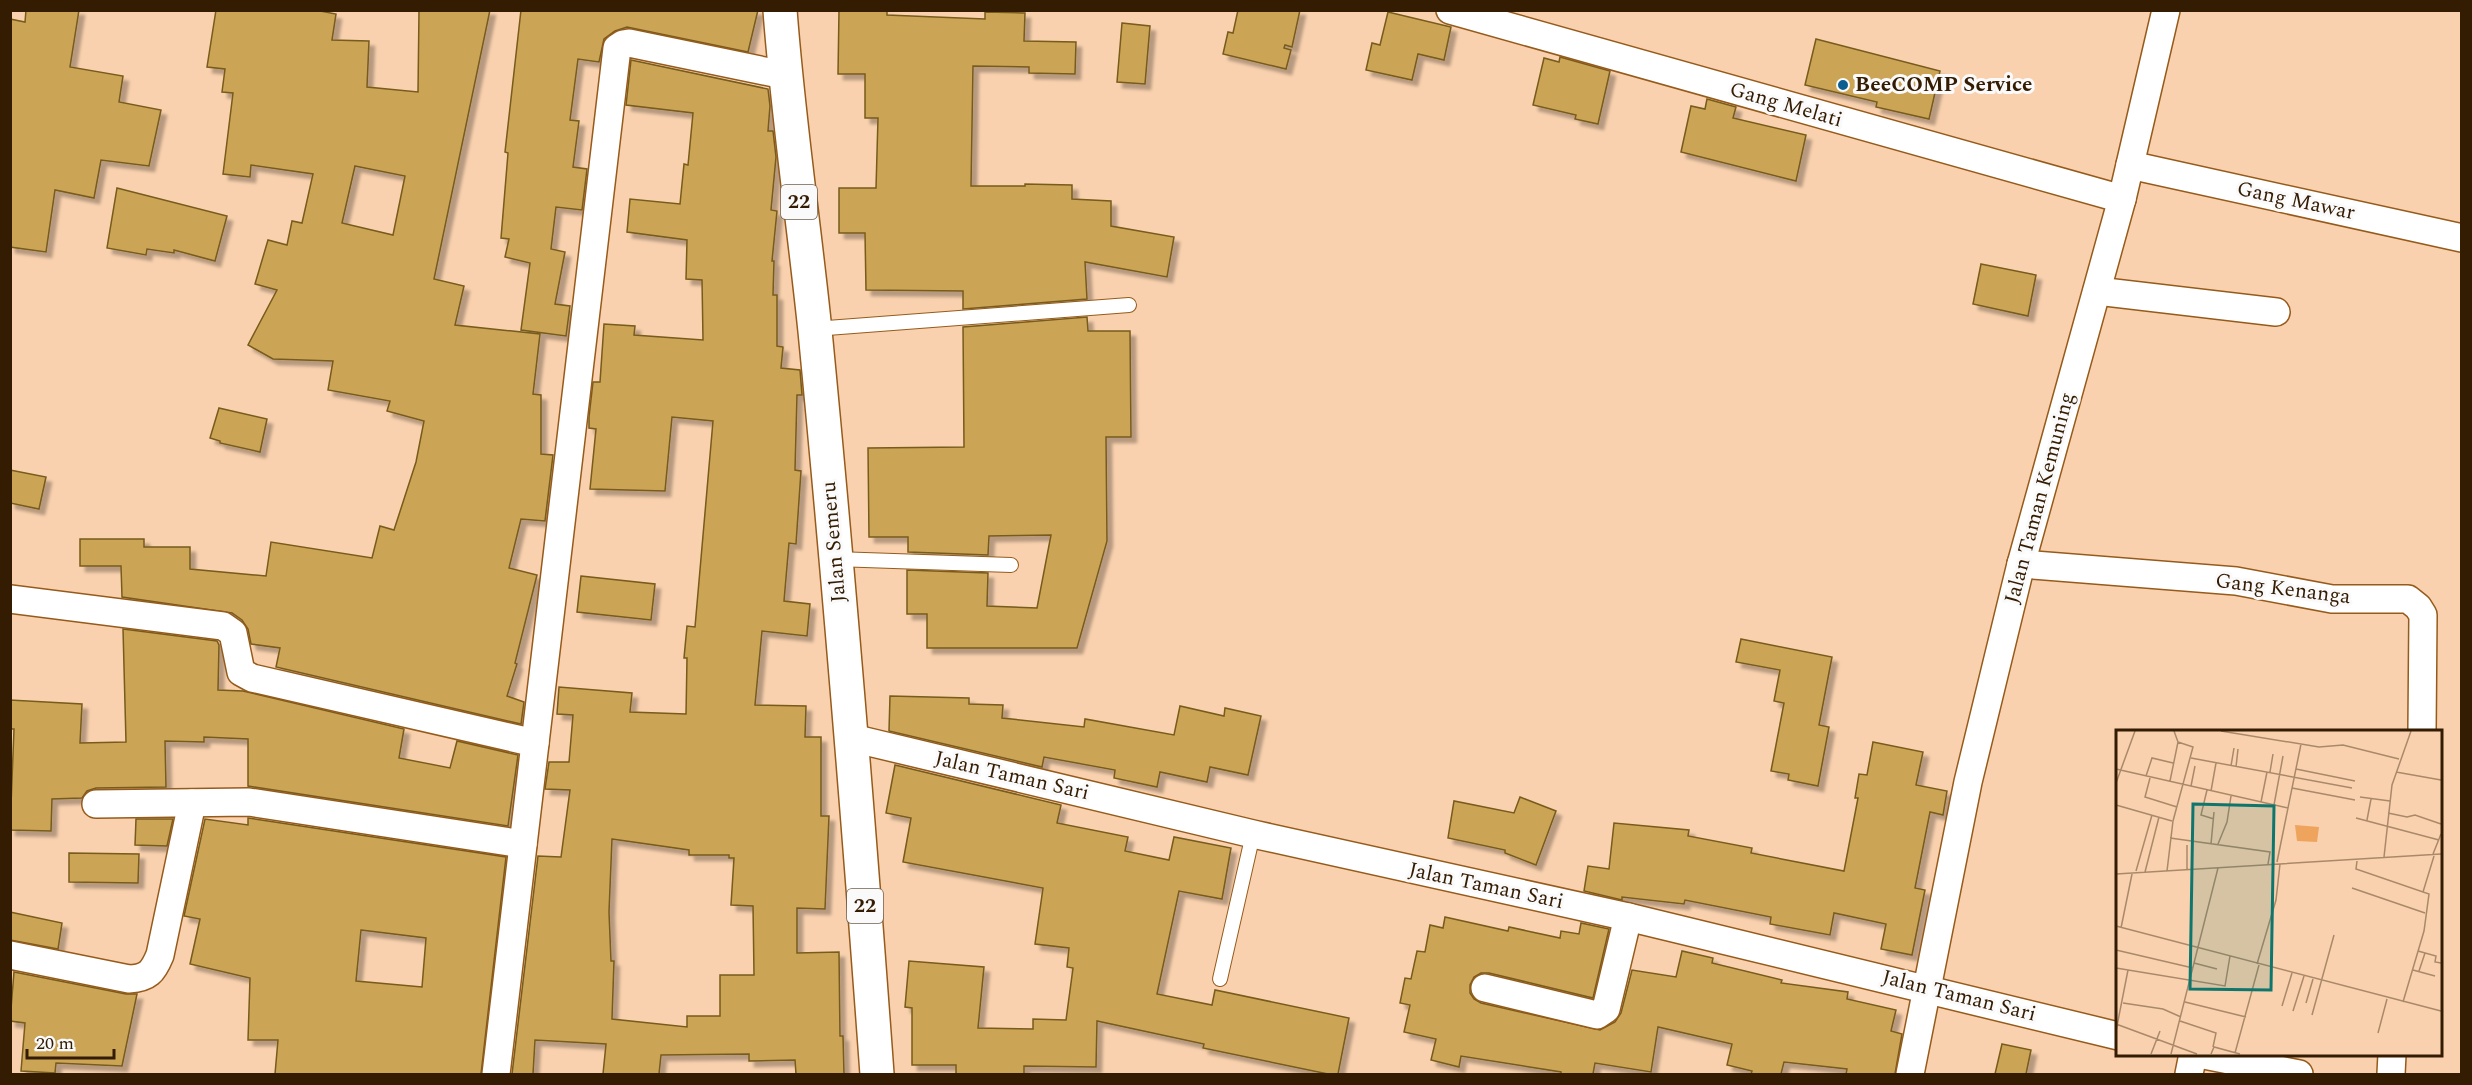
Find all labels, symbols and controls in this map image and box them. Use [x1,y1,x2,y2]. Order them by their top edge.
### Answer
place label: BeeCOMP Service [1855,69,2032,101]
street label: Gang Melati [1726,74,1846,136]
marker: BeeCOMP Service [1836,78,1850,92]
street label: Gang Mawar [2234,173,2358,229]
road number: 22 [781,185,817,219]
street label: Jalan Taman Kemuning [1996,389,2084,607]
street label: Jalan Semeru [813,480,855,604]
street label: Gang Kenanga [2214,565,2353,613]
inset map [2116,730,2442,1055]
street label: Jalan Taman Sari [932,743,1092,809]
street label: Jalan Taman Sari [1406,854,1566,918]
road number: 22 [847,889,883,923]
street label: Jalan Taman Sari [1879,961,2039,1031]
scale bar [27,1022,114,1060]
text: 20 m [36,1030,74,1057]

